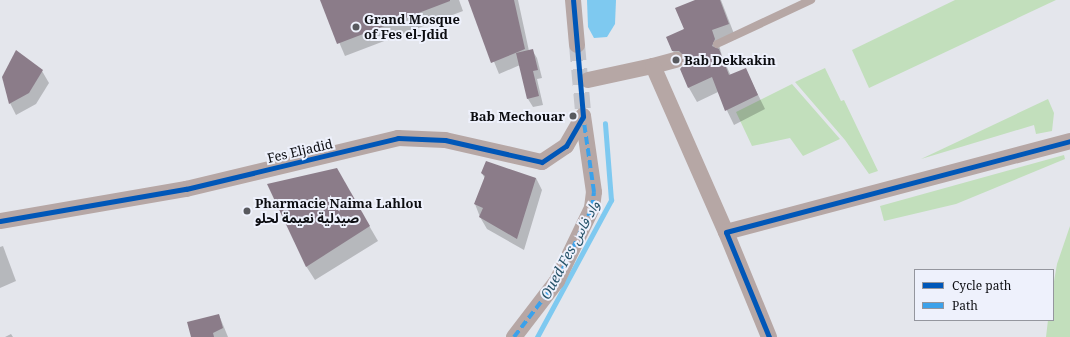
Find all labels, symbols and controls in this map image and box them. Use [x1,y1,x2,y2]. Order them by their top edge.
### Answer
place label: Grand Mosque of Fes el-Jdid [364,12,460,43]
marker: Grand Mosque of Fes el-Jdid [351,22,361,32]
place label: Bab Dekkakin [684,52,776,68]
marker: Bab Dekkakin [671,55,681,65]
place label: Bab Mechouar [470,108,565,124]
marker: Bab Mechouar [568,111,578,121]
street label: Fes Eljadid [266,136,334,166]
place label: Pharmacie Naima Lahlou صيدلية نعيمة لحلو [255,196,422,227]
water label: Oued Fes واد فاس [537,198,603,302]
marker: Pharmacie Naima Lahlou صيدلية نعيمة لحلو [242,206,252,216]
legend [914,269,1054,321]
text: Cycle path [952,277,1011,294]
text: Path [952,297,978,314]

